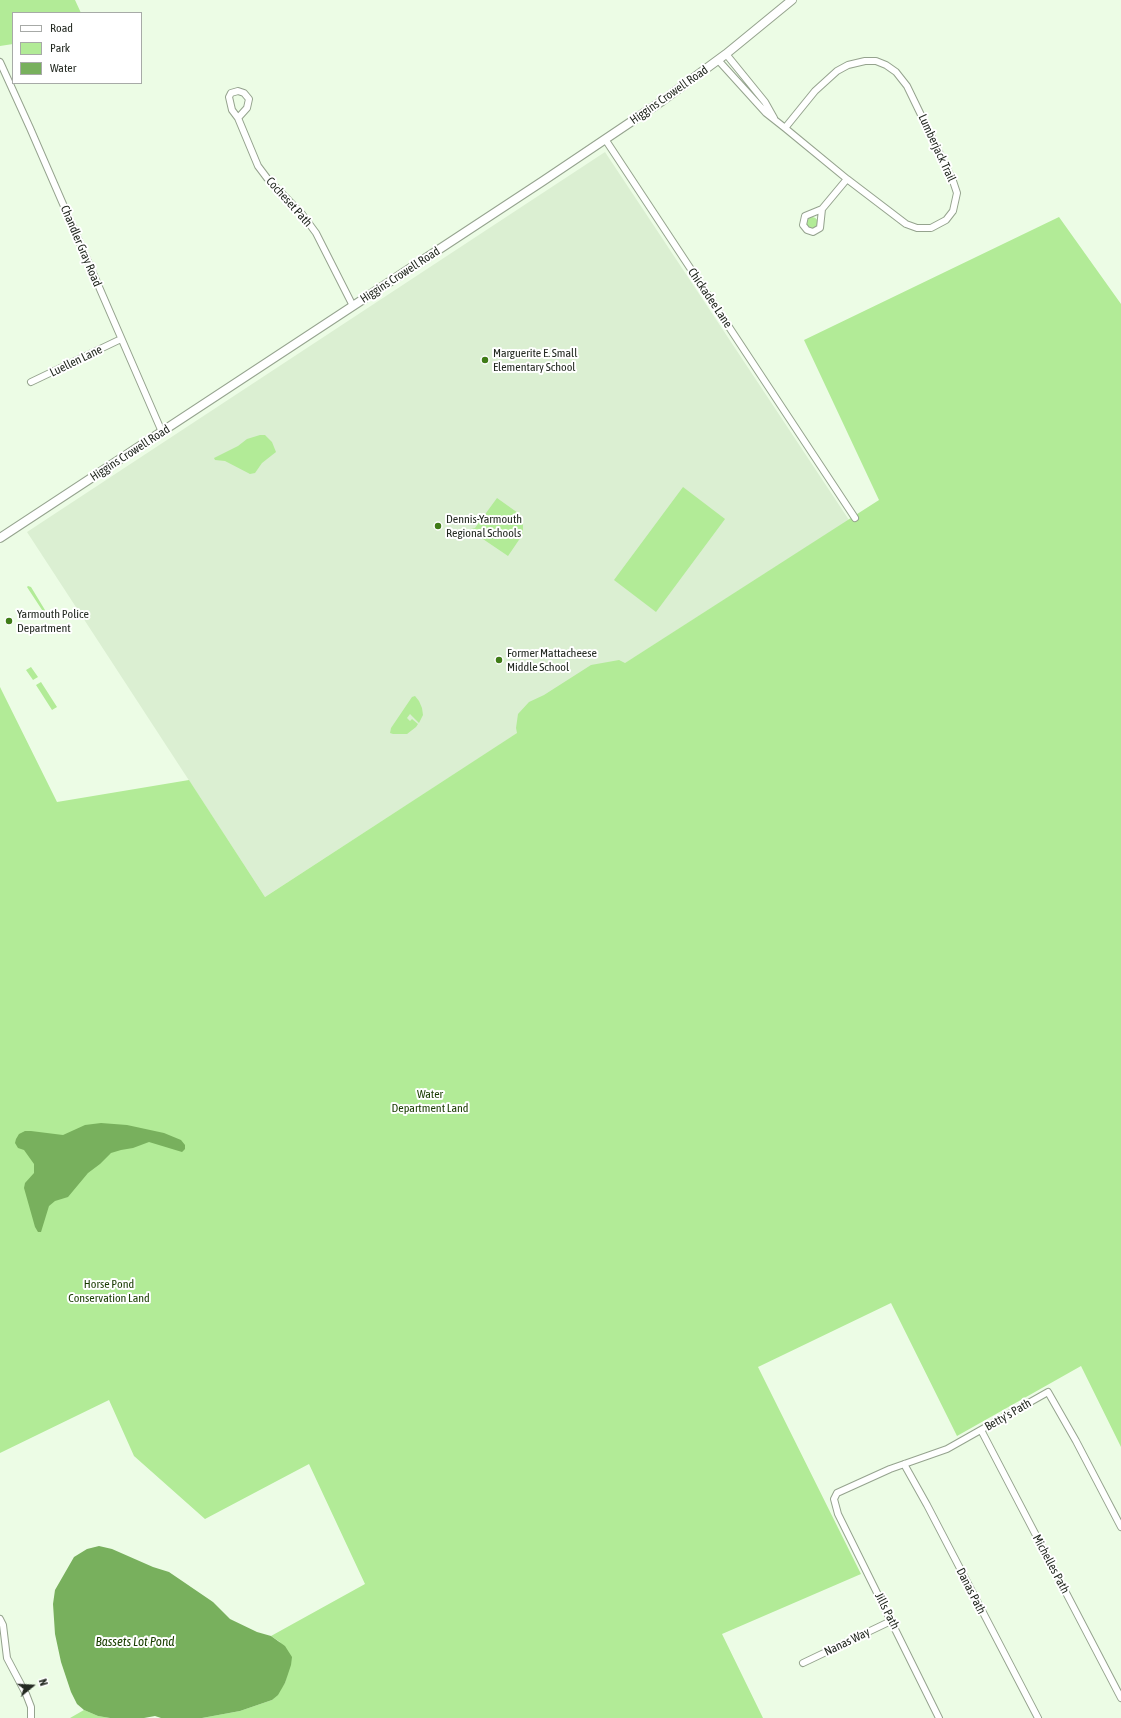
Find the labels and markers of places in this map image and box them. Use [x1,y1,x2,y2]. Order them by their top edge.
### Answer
place label: Marguerite E. Small Elementary School [493,346,577,374]
marker: Marguerite E. Small Elementary School [480,355,490,365]
place label: Dennis-Yarmouth Regional Schools [446,512,522,540]
marker: Dennis-Yarmouth Regional Schools [433,521,443,531]
place label: Yarmouth Police Department [17,607,89,635]
marker: Yarmouth Police Department [4,616,14,626]
place label: Former Mattacheese Middle School [507,646,597,674]
marker: Former Mattacheese Middle School [494,655,504,665]

